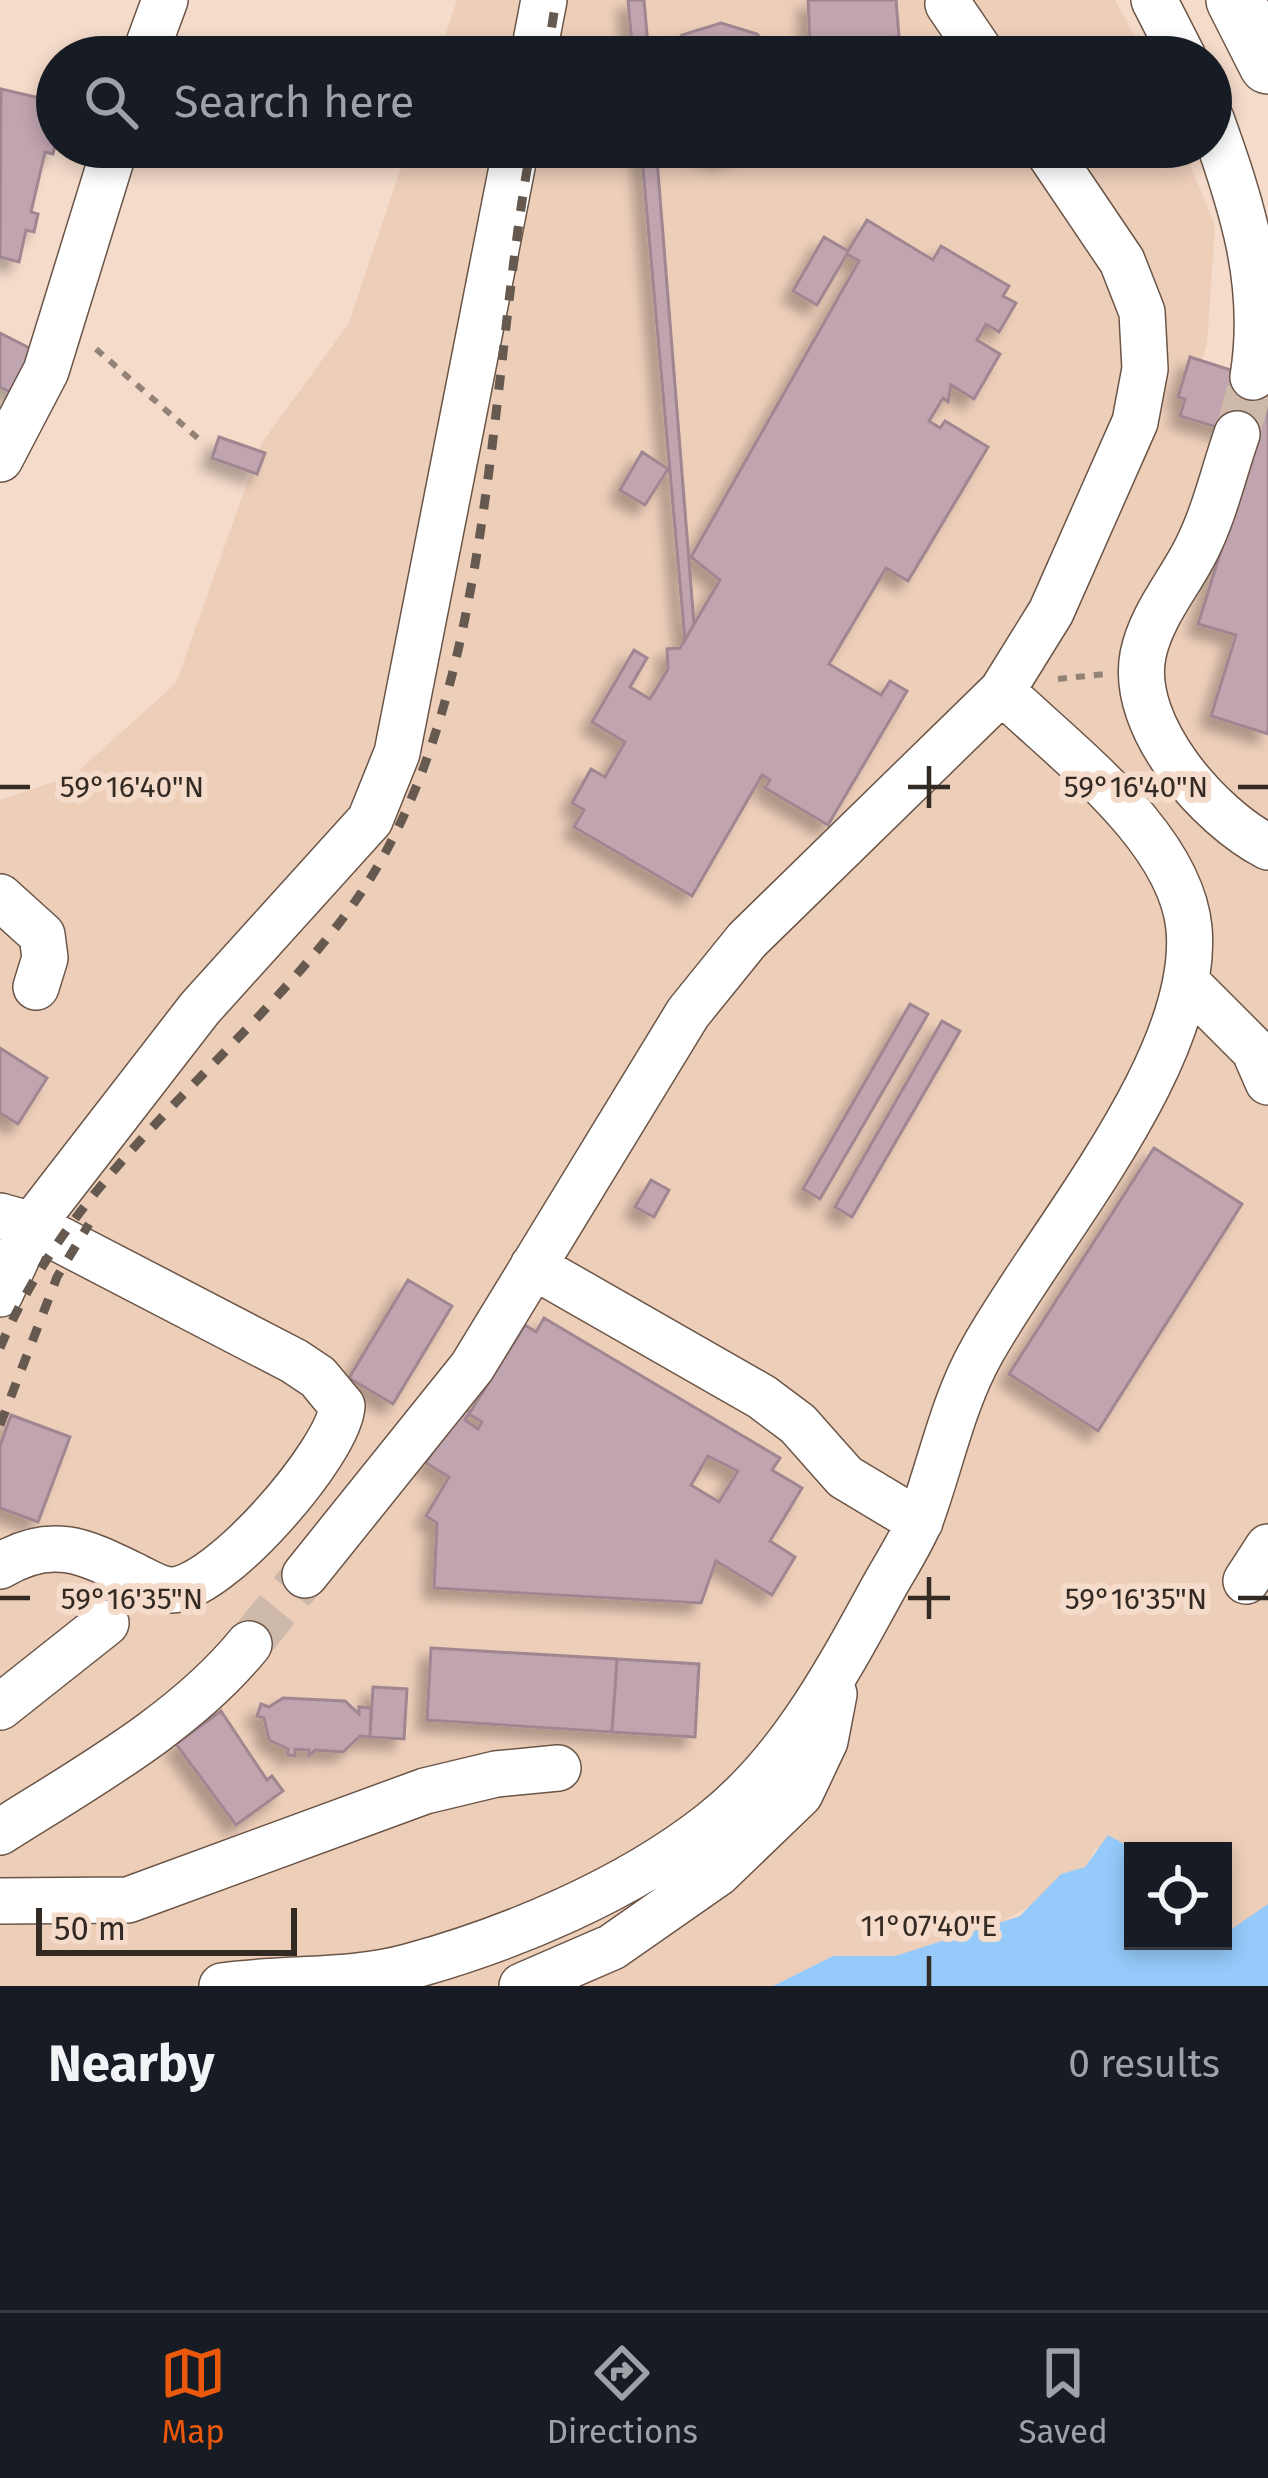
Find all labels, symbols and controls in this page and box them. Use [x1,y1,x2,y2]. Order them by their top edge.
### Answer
search box [36,36,1232,168]
icon: search [78,69,144,135]
text: Search here [174,75,414,129]
text: 59°16'40"N [60,769,204,805]
text: 59°16'40"N [1064,769,1208,805]
text: 59°16'35"N [61,1581,203,1617]
text: 59°16'35"N [1065,1581,1207,1617]
map controls [1124,1842,1232,1950]
button: locate [1124,1842,1232,1950]
scale bar [36,1902,297,1955]
text: 11°07'40"E [861,1908,997,1944]
text: 50 m [54,1909,126,1949]
text: Nearby [48,2033,214,2095]
text: 0 results [1068,2041,1220,2087]
tab: Map [160,2340,226,2452]
tab: Directions [547,2340,698,2452]
tab: Saved [1018,2340,1108,2452]

